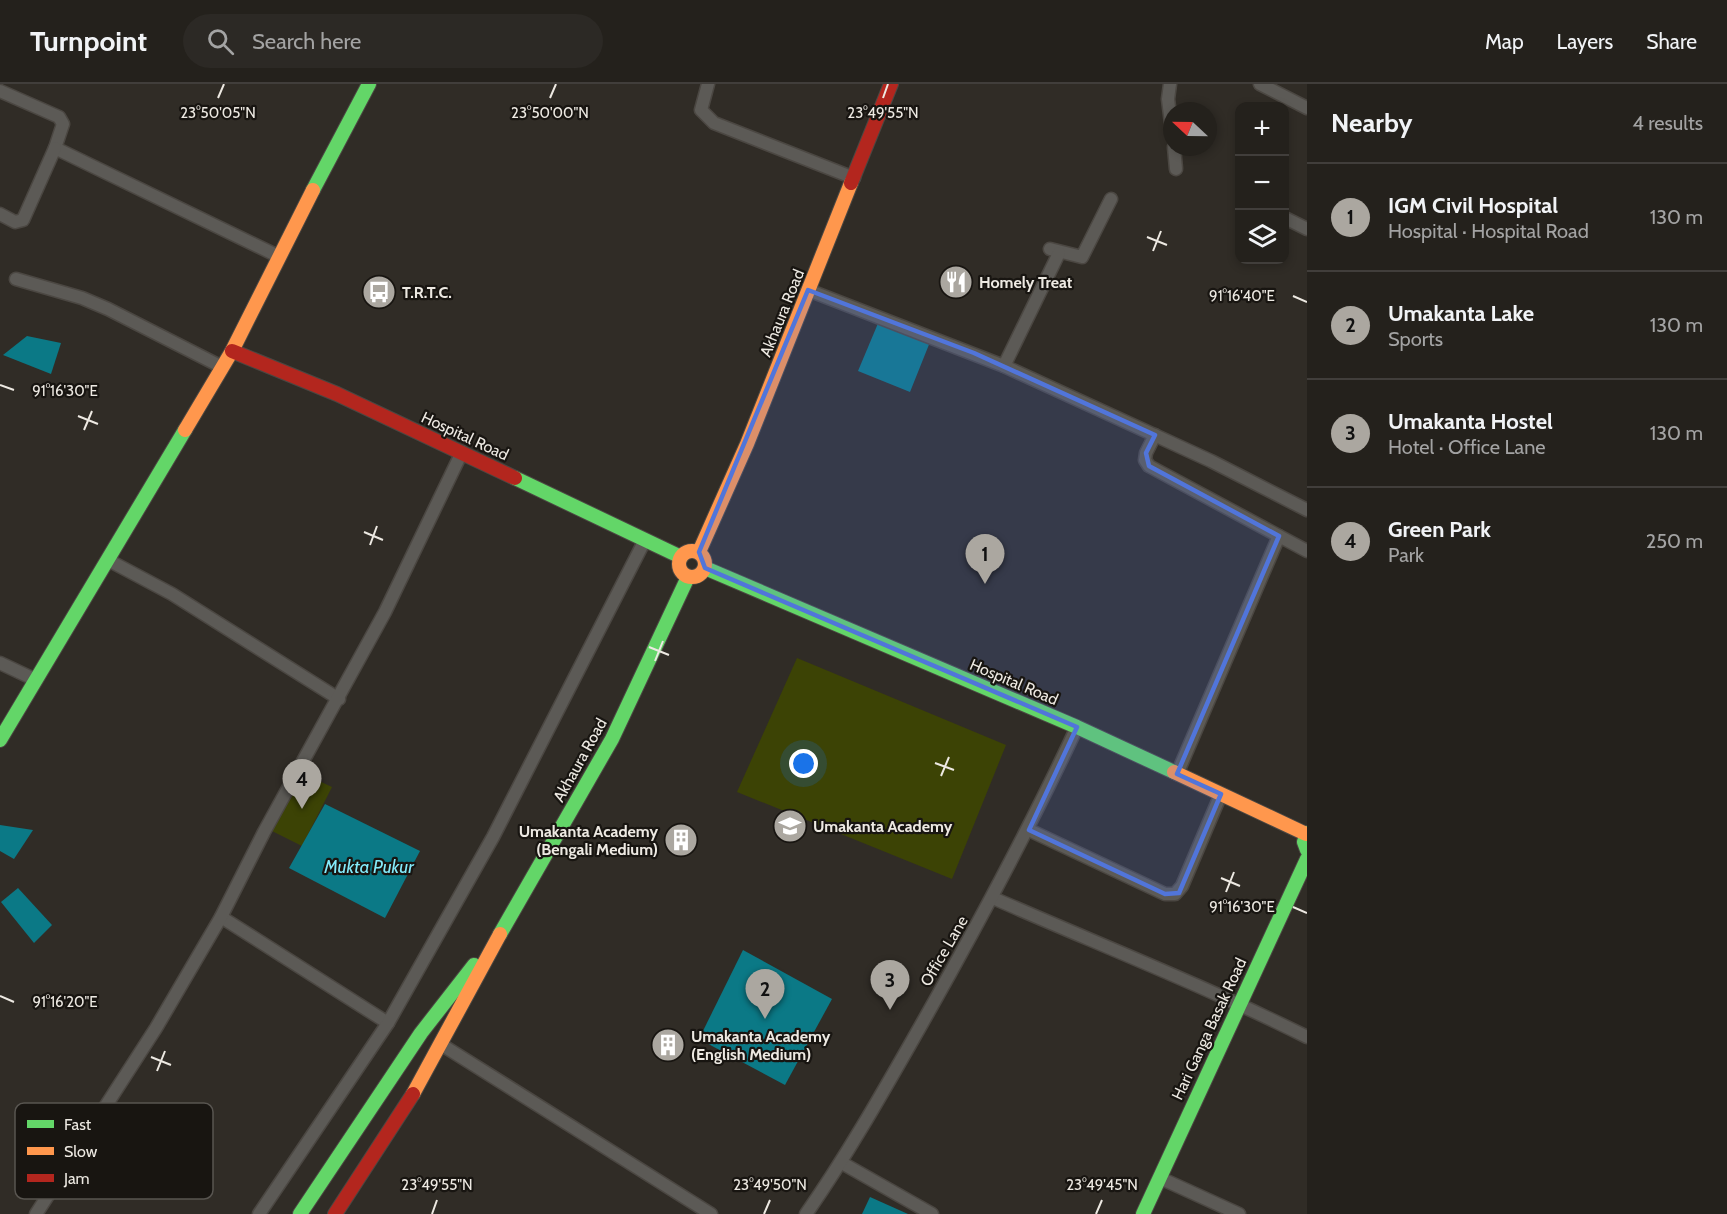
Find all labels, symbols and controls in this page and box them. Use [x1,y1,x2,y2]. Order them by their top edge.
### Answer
search box [183,14,603,68]
text: Turnpoint [30,24,147,58]
icon: search [204,25,237,58]
text: Search here [252,28,361,55]
text: Map [1485,29,1524,54]
text: Layers [1557,29,1613,54]
text: Share [1646,29,1697,54]
north arrow [1163,102,1217,156]
map controls [1235,102,1289,264]
button: + [1235,102,1289,156]
text: 23°50'05"N [180,104,256,122]
text: 23°50'00"N [511,104,589,122]
text: 23°49'55"N [847,104,919,122]
text: Nearby [1331,107,1412,139]
text: 4 results [1632,111,1703,135]
button: − [1235,156,1289,210]
text: IGM Civil Hospital [1388,192,1558,219]
text: 1 [1347,205,1354,229]
text: 130 m [1650,205,1703,229]
button: layers [1235,210,1289,264]
text: Hospital · Hospital Road [1388,219,1589,243]
restaurant icon: Homely Treat [938,264,974,300]
street label: Akhaura Road [756,266,808,360]
place label: Homely Treat [979,273,1073,292]
bus stop icon: T.R.T.C. [361,274,397,310]
place label: T.R.T.C. [402,283,452,302]
text: 91°16'40"E [1209,287,1275,305]
text: Umakanta Lake [1388,300,1534,327]
text: 2 [1345,313,1356,337]
text: 130 m [1650,313,1703,337]
text: Sports [1388,327,1443,351]
text: 91°16'30"E [32,382,98,400]
street label: Hospital Road [418,408,512,464]
text: Umakanta Hostel [1388,408,1553,435]
text: 3 [1345,421,1356,445]
text: 130 m [1650,421,1703,445]
text: Hotel · Office Lane [1388,435,1546,459]
text: Green Park [1388,516,1491,543]
text: 4 [1344,529,1357,553]
text: 250 m [1646,529,1703,553]
pin: 1 [966,534,1004,584]
text: Park [1388,543,1424,567]
street label: Hospital Road [967,655,1061,709]
street label: Akhaura Road [549,715,611,805]
your location [789,749,818,778]
pin: 4 [282,760,322,809]
school or university icon: Umakanta Academy [772,808,808,844]
place label: Umakanta Academy [813,817,953,836]
place label: Umakanta Academy (Bengali Medium) [519,822,658,859]
building icon: Umakanta Academy (Bengali Medium) [663,822,699,858]
water label: Mukta Pukur [323,856,415,878]
text: 91°16'30"E [1209,898,1275,916]
street label: Office Lane [916,912,972,990]
street label: Hari Ganga Basak Road [1168,955,1250,1103]
pin: 3 [870,960,910,1010]
pin: 2 [746,970,784,1019]
text: 91°16'20"E [32,993,98,1011]
building icon: Umakanta Academy (English Medium) [650,1027,686,1063]
place label: Umakanta Academy (English Medium) [691,1027,831,1064]
legend [15,1103,213,1199]
text: Fast [64,1115,92,1134]
text: Slow [64,1142,98,1161]
text: Jam [63,1169,90,1188]
text: 23°49'55"N [401,1176,473,1194]
text: 23°49'50"N [733,1176,807,1194]
text: 23°49'45"N [1066,1176,1138,1194]

